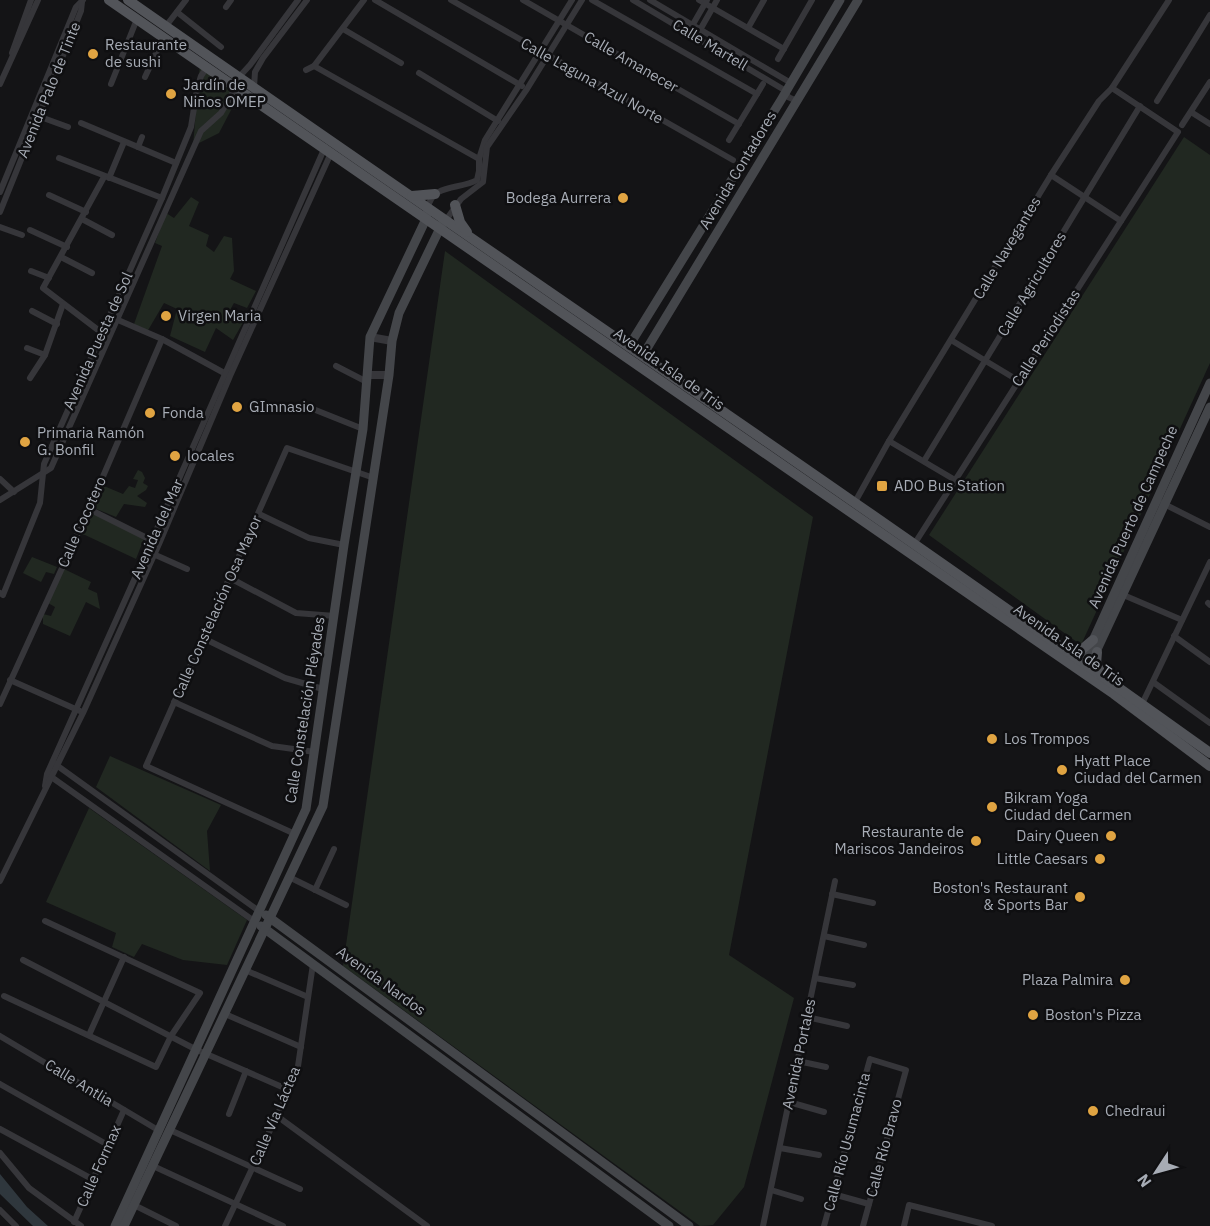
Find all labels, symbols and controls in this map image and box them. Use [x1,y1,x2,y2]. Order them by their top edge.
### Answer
street label: Calle Martell [669,15,751,74]
street label: Avenida Palo de Tinte [13,19,85,161]
street label: Calle Amanecer [581,27,682,97]
street label: Calle Laguna Azul Norte [518,33,667,128]
place label: Restaurante de sushi [105,35,187,71]
marker: Restaurante de sushi [86,47,100,61]
place label: Jardín de Niños OMEP [183,75,266,111]
marker: Jardín de Niños OMEP [164,87,178,101]
street label: Avenida Contadores [695,107,780,232]
place label: Bodega Aurrera [506,188,611,207]
marker: Bodega Aurrera [616,191,630,205]
street label: Calle Navegantes [968,193,1045,302]
street label: Calle Agricultores [993,228,1070,339]
street label: Avenida Puesta de Sol [59,269,136,413]
street label: Calle Periodistas [1007,286,1084,390]
place label: Virgen Maria [178,306,262,325]
marker: Virgen Maria [159,309,173,323]
street label: Avenida Isla de Tris [610,323,728,414]
place label: GImnasio [249,397,315,416]
marker: GImnasio [230,400,244,414]
place label: Fonda [162,403,204,422]
marker: Fonda [143,406,157,420]
street label: Avenida Puerto de Campeche [1084,422,1181,611]
place label: Primaria Ramón G. Bonfil [37,423,145,459]
marker: Primaria Ramón G. Bonfil [18,435,32,449]
place label: locales [187,446,235,465]
marker: locales [168,449,182,463]
street label: Calle Cocotero [53,473,110,570]
street label: Avenida del Mar [126,475,187,582]
place label: ADO Bus Station [894,476,1005,495]
marker: ADO Bus Station [875,479,889,493]
street label: Calle Constelación Osa Mayor [167,512,266,701]
street label: Avenida Isla de Tris [1010,599,1128,690]
street label: Calle Constelación Pléyades [280,615,329,805]
place label: Los Trompos [1004,729,1090,748]
marker: Los Trompos [985,732,999,746]
place label: Hyatt Place Ciudad del Carmen [1074,751,1202,787]
marker: Hyatt Place Ciudad del Carmen [1055,763,1069,777]
place label: Bikram Yoga Ciudad del Carmen [1004,788,1132,824]
marker: Bikram Yoga Ciudad del Carmen [985,800,999,814]
place label: Restaurante de Mariscos Jandeiros [835,822,964,858]
place label: Dairy Queen [1016,826,1099,845]
marker: Dairy Queen [1104,829,1118,843]
marker: Restaurante de Mariscos Jandeiros [969,834,983,848]
place label: Little Caesars [997,849,1088,868]
marker: Little Caesars [1093,852,1107,866]
place label: Boston's Restaurant & Sports Bar [932,878,1068,914]
marker: Boston's Restaurant & Sports Bar [1073,890,1087,904]
street label: Avenida Nardos [333,942,430,1019]
place label: Plaza Palmira [1022,970,1113,989]
marker: Plaza Palmira [1118,973,1132,987]
street label: Avenida Portales [777,997,820,1111]
place label: Boston's Pizza [1045,1005,1142,1024]
marker: Boston's Pizza [1026,1008,1040,1022]
street label: Calle Antlia [42,1055,117,1110]
street label: Calle Vía Láctea [245,1063,304,1168]
street label: Calle Río Usumacinta [819,1071,874,1213]
street label: Calle Río Bravo [861,1096,906,1199]
place label: Chedraui [1105,1101,1166,1120]
marker: Chedraui [1086,1104,1100,1118]
street label: Calle Formax [72,1121,125,1210]
north arrow [1126,1142,1186,1202]
text: N [1132,1170,1155,1191]

